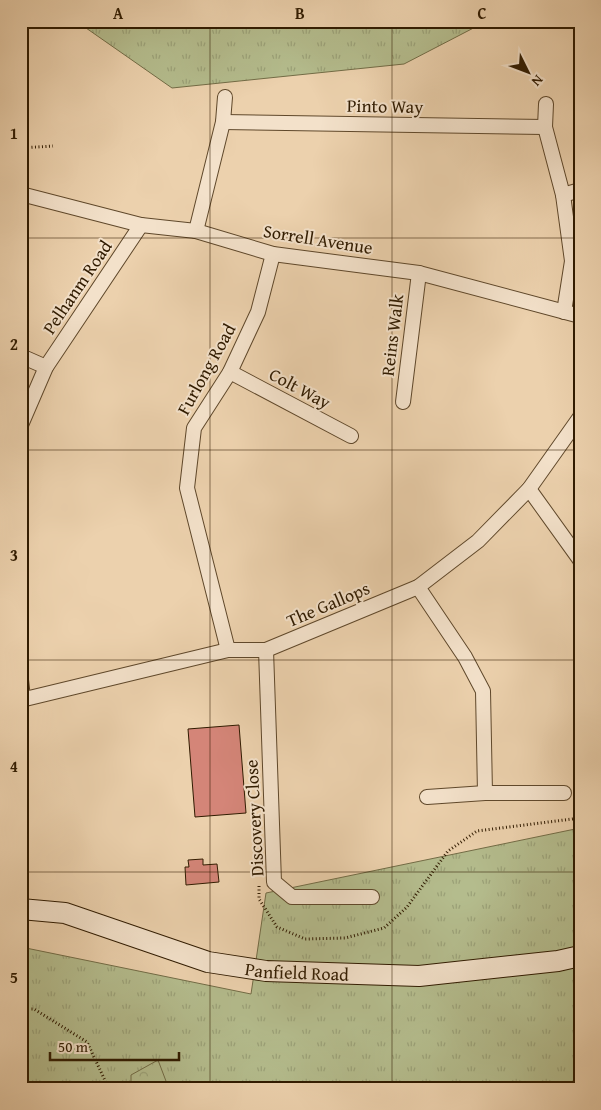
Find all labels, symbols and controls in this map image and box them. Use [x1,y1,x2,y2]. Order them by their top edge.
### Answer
text: A [113,1,124,25]
text: B [295,1,305,25]
text: C [477,1,487,25]
north arrow [504,48,554,98]
text: N [527,71,548,91]
street label: Pinto Way [347,92,423,120]
text: 1 [10,121,18,145]
street label: Sorrell Avenue [261,217,375,261]
street label: Pelhanm Road [36,234,119,339]
street label: Reins Walk [374,292,411,378]
street label: Furlong Road [170,318,242,420]
text: 2 [10,332,18,356]
street label: Colt Way [264,360,336,416]
text: 3 [10,543,18,567]
street label: The Gallops [282,574,374,634]
text: 4 [10,754,18,778]
street label: Discovery Close [237,759,271,877]
street label: Panfield Road [243,954,350,987]
text: 5 [10,965,18,989]
scale bar [50,1030,179,1062]
text: 50 m [58,1036,89,1057]

